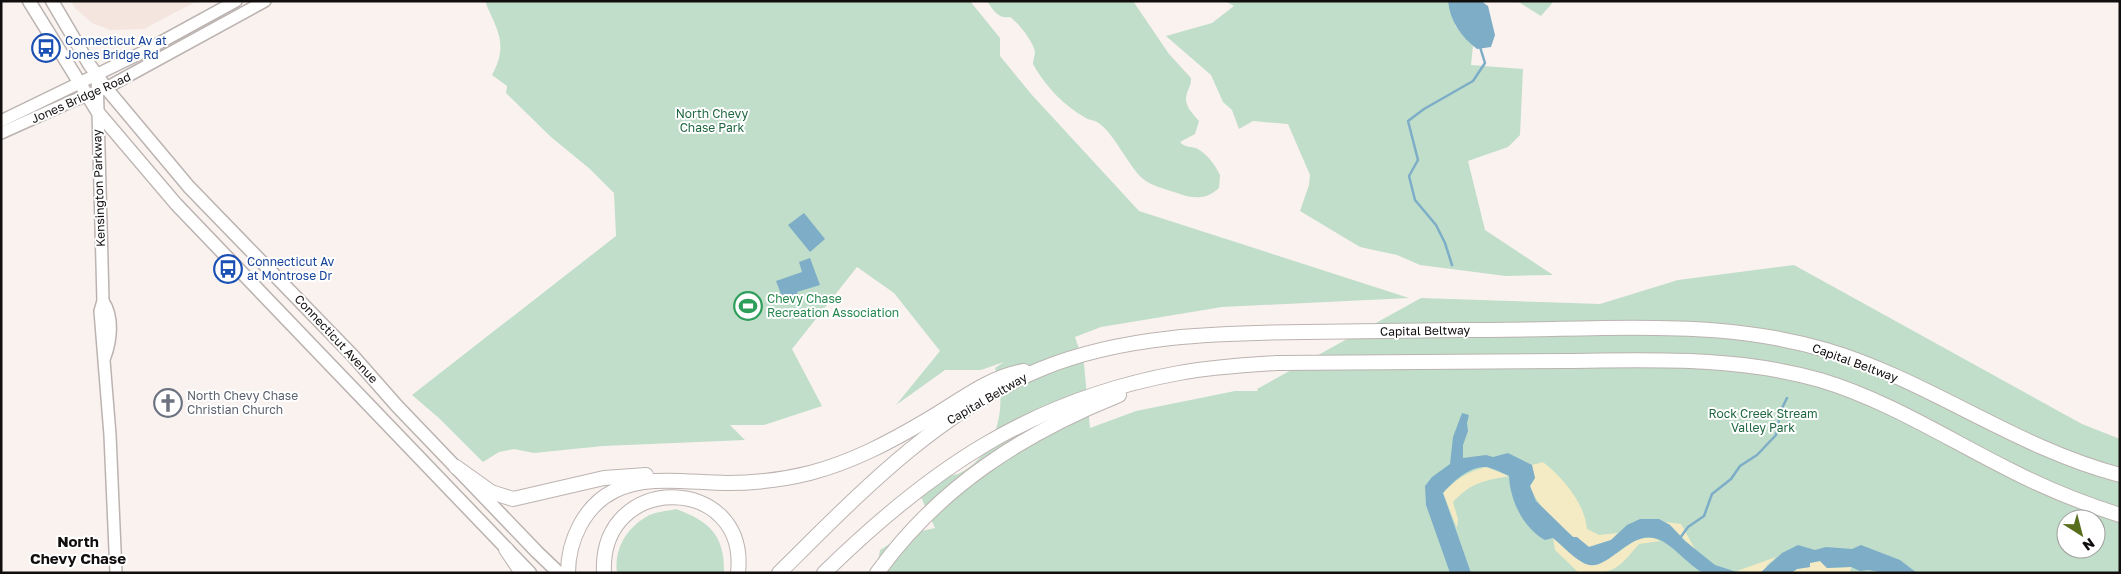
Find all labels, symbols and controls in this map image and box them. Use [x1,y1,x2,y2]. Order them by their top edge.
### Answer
bus stop icon: Connecticut Av at Jones Bridge Rd [31,33,61,63]
place label: Connecticut Av at Jones Bridge Rd [65,33,167,62]
street label: Jones Bridge Road [29,69,133,126]
park label: North Chevy Chase Park [676,106,749,135]
street label: Kensington Parkway [89,129,108,247]
bus stop icon: Connecticut Av at Montrose Dr [213,254,243,284]
place label: Connecticut Av at Montrose Dr [247,254,335,283]
street label: Connecticut Avenue [291,291,381,386]
sports icon: Chevy Chase Recreation Association [733,291,763,321]
place label: Chevy Chase Recreation Association [767,291,899,320]
street label: Capital Beltway [1380,322,1471,339]
street label: Capital Beltway [1810,340,1900,385]
street label: Capital Beltway [944,369,1030,428]
church icon: North Chevy Chase Christian Church [153,388,183,418]
place label: North Chevy Chase Christian Church [187,388,298,417]
park label: Rock Creek Stream Valley Park [1708,406,1818,435]
north arrow [2056,509,2106,559]
district label: North Chevy Chase [30,532,126,567]
text: N [2080,535,2098,555]

